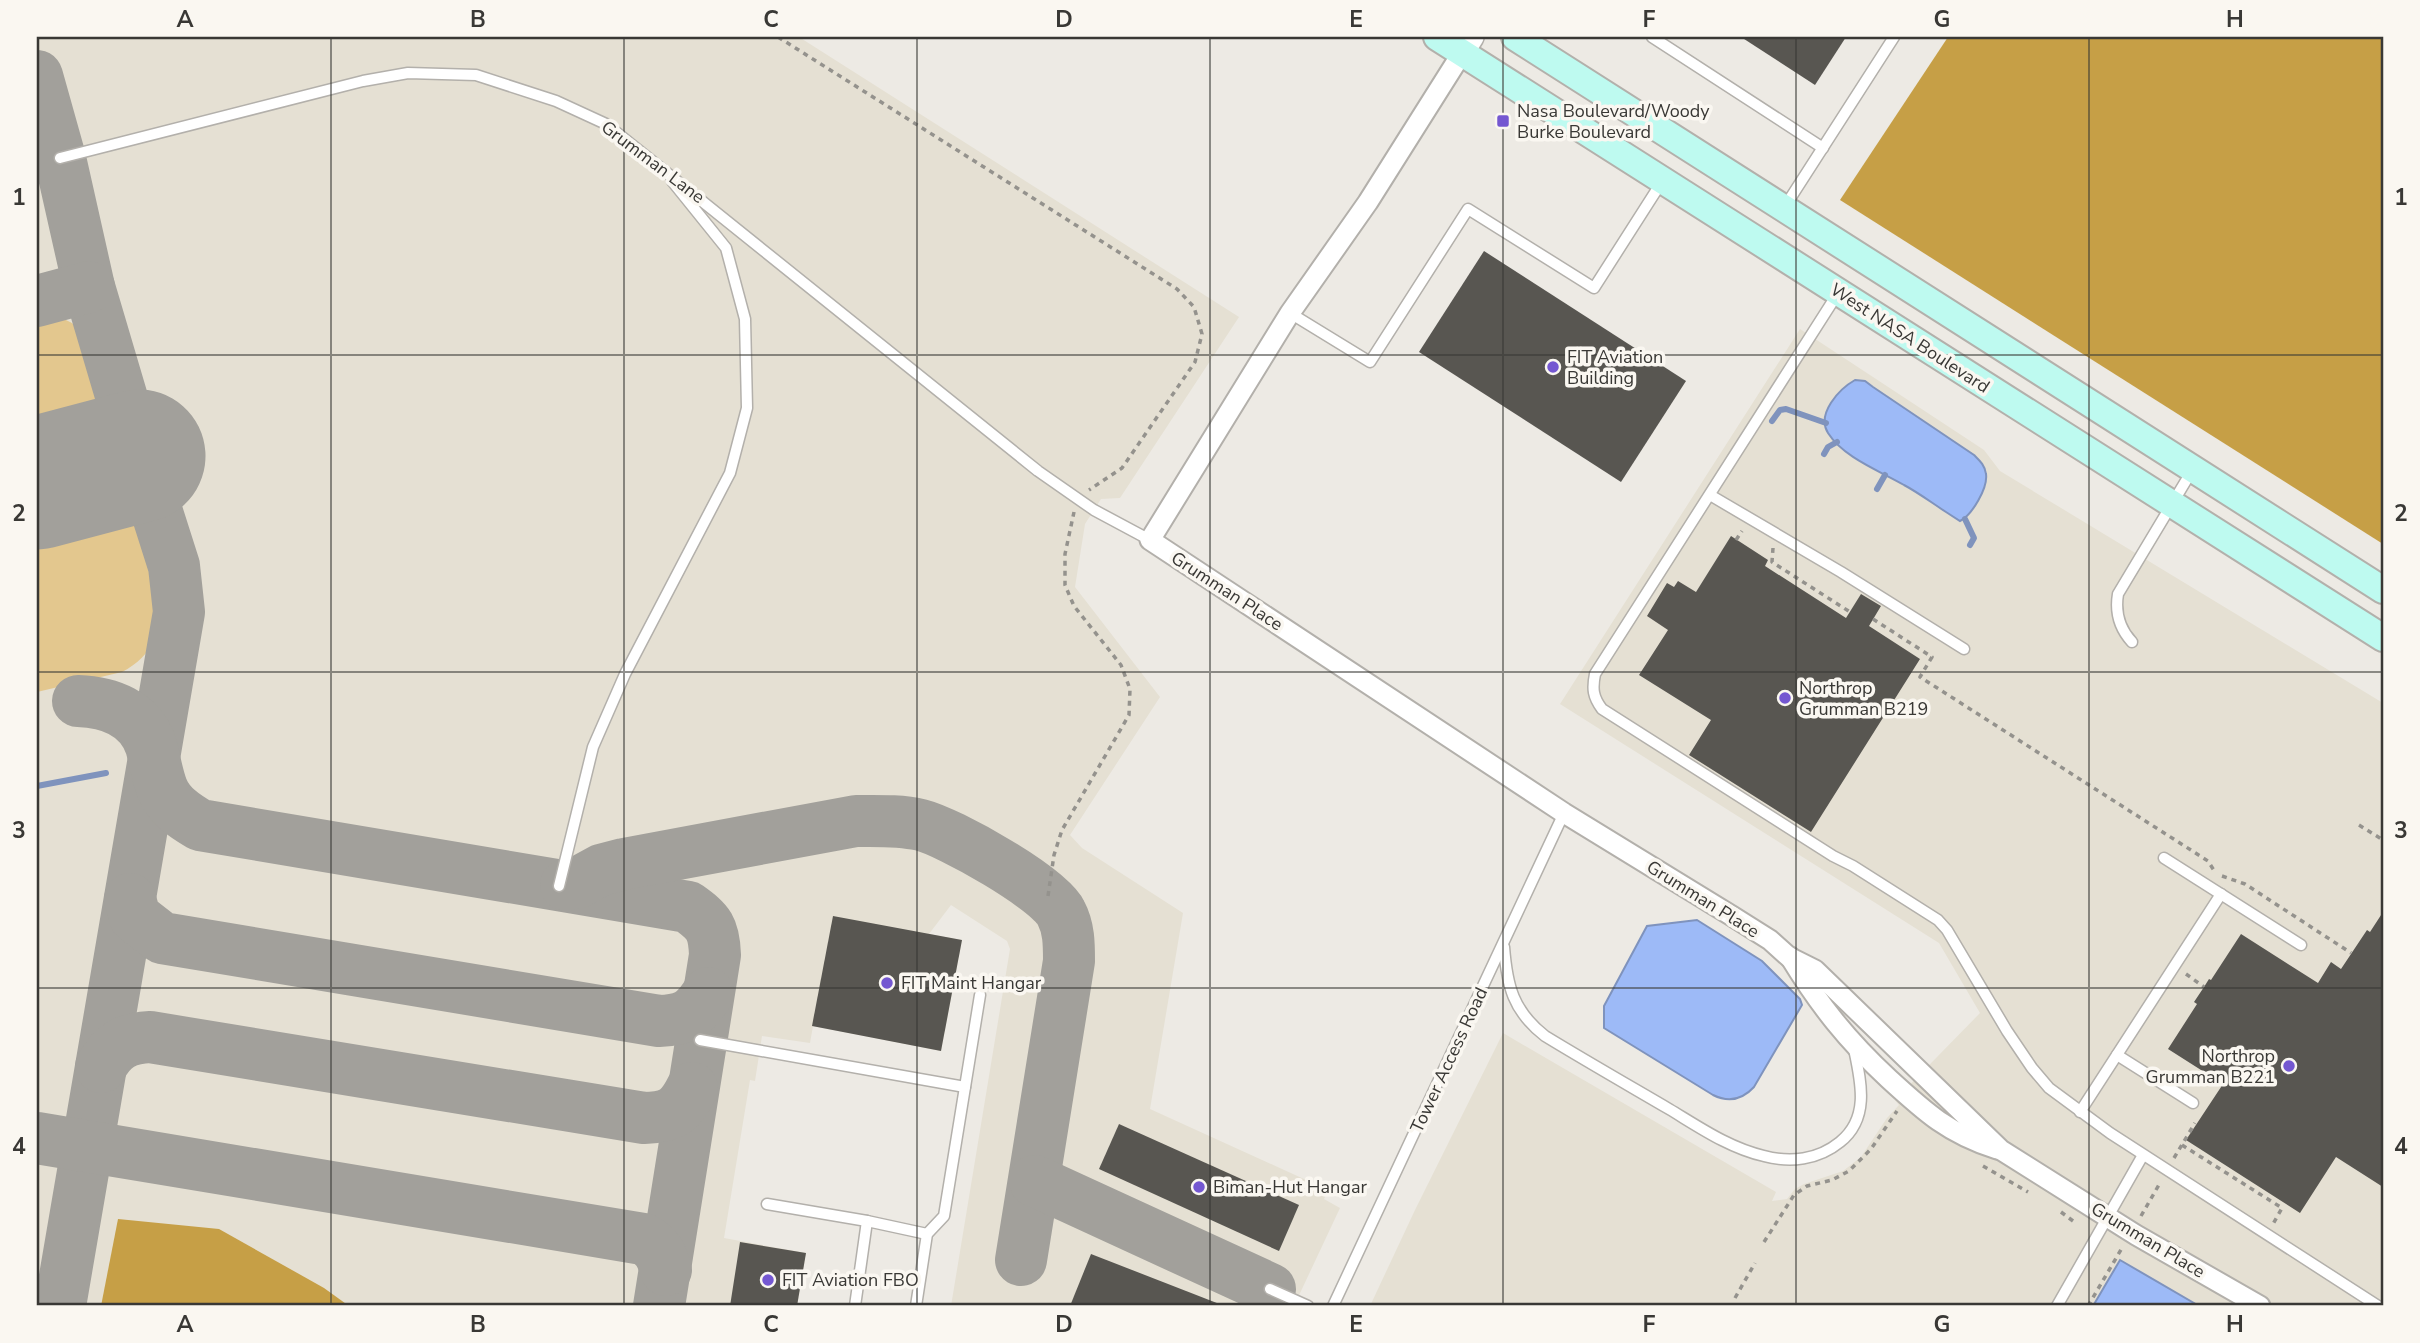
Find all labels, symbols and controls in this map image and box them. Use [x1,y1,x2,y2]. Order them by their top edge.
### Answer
text: A [176,4,194,35]
text: B [470,4,486,35]
text: C [763,4,779,35]
text: D [1055,4,1073,35]
text: E [1349,4,1363,35]
text: F [1643,4,1656,35]
text: G [1934,4,1950,35]
text: H [2226,4,2244,35]
place label: Nasa Boulevard/Woody Burke Boulevard [1517,99,1710,144]
marker: Nasa Boulevard/Woody Burke Boulevard [1495,113,1511,129]
street label: Grumman Lane [596,115,710,209]
text: 1 [12,182,26,213]
text: 1 [2394,182,2408,213]
street label: West NASA Boulevard [1826,277,1994,399]
place label: FIT Aviation Building [1567,345,1663,390]
marker: FIT Aviation Building [1545,359,1561,375]
text: 2 [12,498,26,529]
text: 2 [2394,498,2408,529]
street label: Grumman Place [1166,546,1288,636]
place label: Northrop Grumman B219 [1799,676,1928,721]
marker: Northrop Grumman B219 [1777,690,1793,706]
text: 3 [12,815,26,846]
text: 3 [2394,815,2408,846]
street label: Grumman Place [1642,855,1764,943]
place label: FIT Maint Hangar [901,971,1042,995]
marker: FIT Maint Hangar [879,975,895,991]
street label: Tower Access Road [1405,983,1493,1137]
place label: Northrop Grumman B221 [2146,1044,2275,1089]
marker: Northrop Grumman B221 [2281,1058,2297,1074]
text: 4 [12,1131,26,1162]
text: 4 [2394,1131,2408,1162]
place label: Biman-Hut Hangar [1213,1175,1367,1199]
marker: Biman-Hut Hangar [1191,1179,1207,1195]
street label: Grumman Place [2087,1197,2209,1283]
place label: FIT Aviation FBO [782,1268,919,1292]
marker: FIT Aviation FBO [760,1272,776,1288]
text: A [176,1309,194,1340]
text: B [470,1309,486,1340]
text: C [763,1309,779,1340]
text: D [1055,1309,1073,1340]
text: E [1349,1309,1363,1340]
text: F [1643,1309,1656,1340]
text: G [1934,1309,1950,1340]
text: H [2226,1309,2244,1340]

